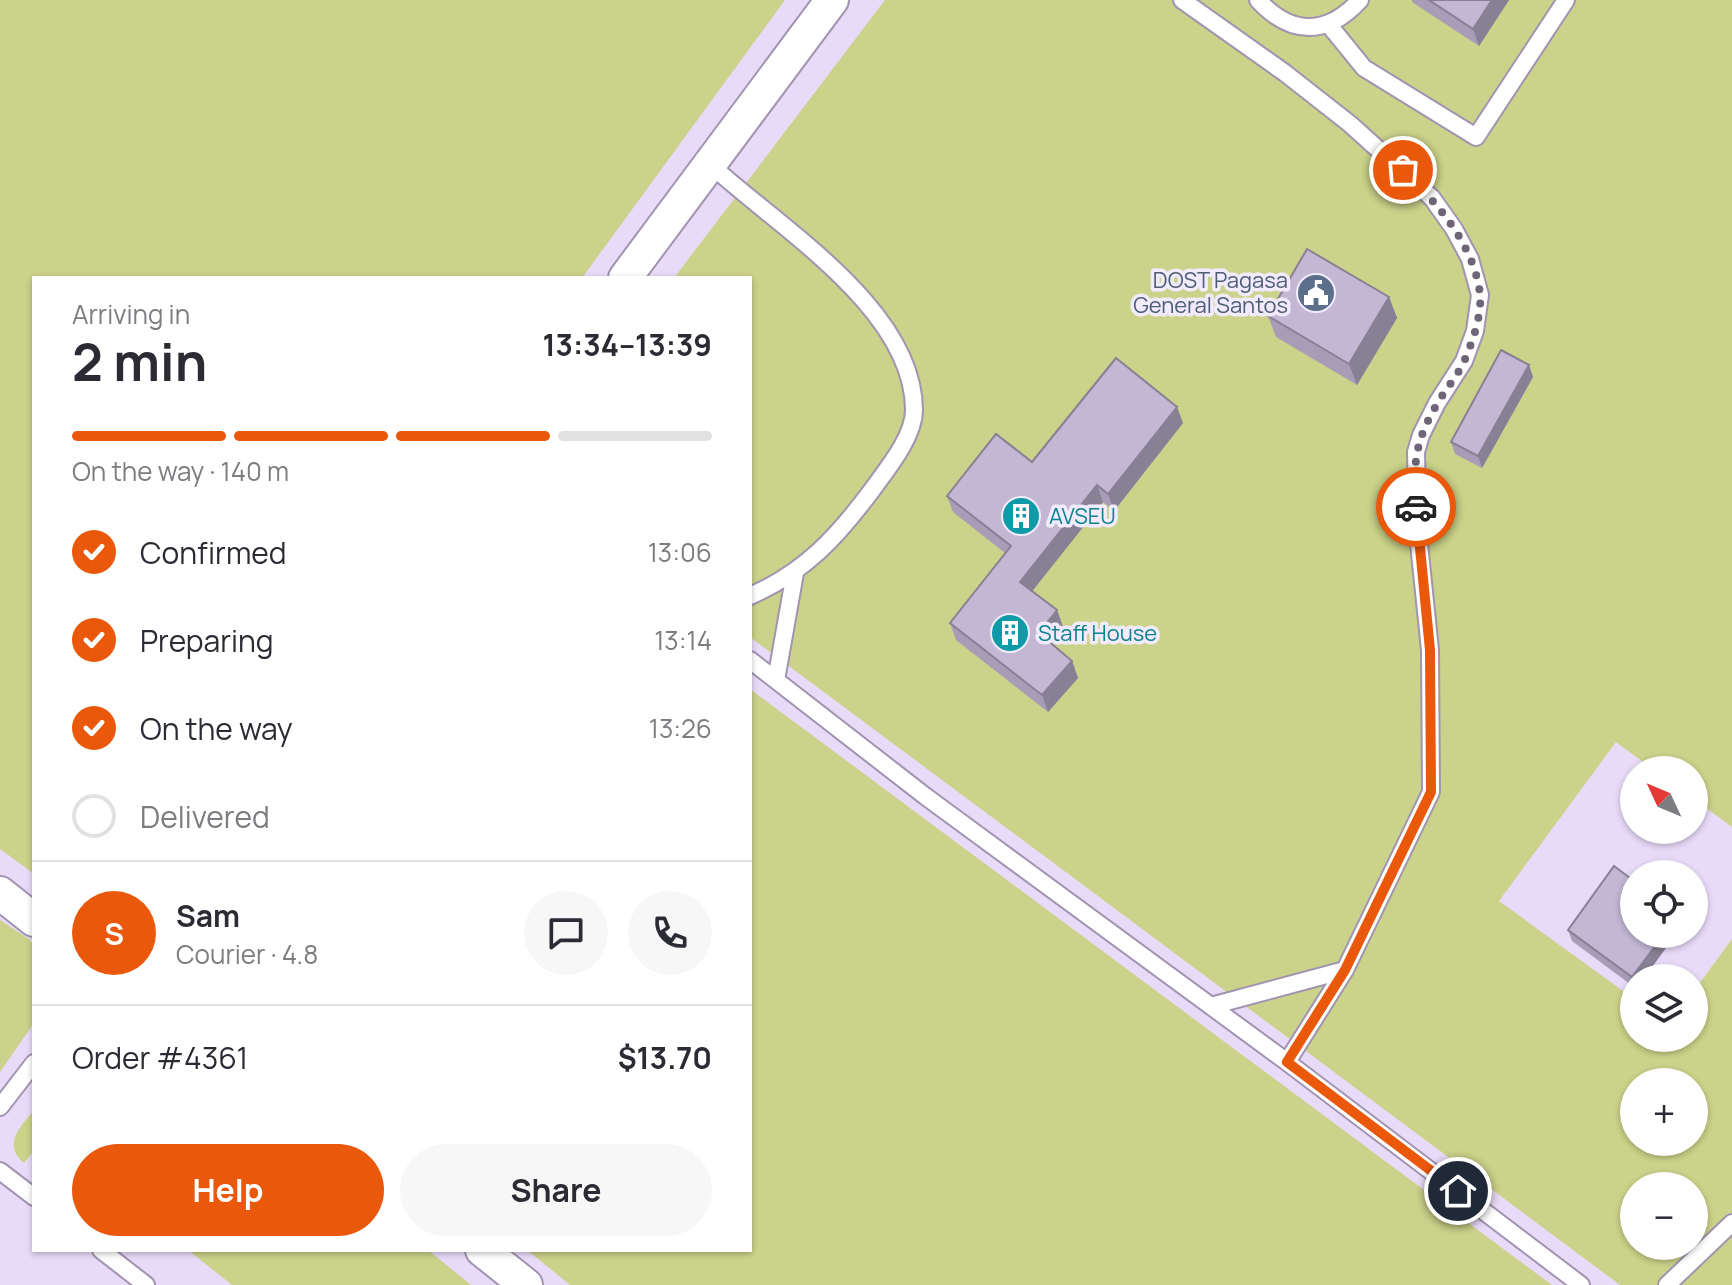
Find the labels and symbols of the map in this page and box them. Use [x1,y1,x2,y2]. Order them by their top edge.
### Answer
pin [1369,136,1437,204]
place label: DOST Pagasa General Santos [1133,265,1288,320]
public building icon: DOST Pagasa General Santos [1295,272,1337,314]
courier [1376,467,1456,547]
building icon: AVSEU [1000,495,1042,537]
place label: AVSEU [1049,501,1116,531]
building icon: Staff House [989,612,1031,654]
place label: Staff House [1038,618,1157,648]
north arrow [1620,756,1708,844]
pin [1424,1157,1492,1225]

